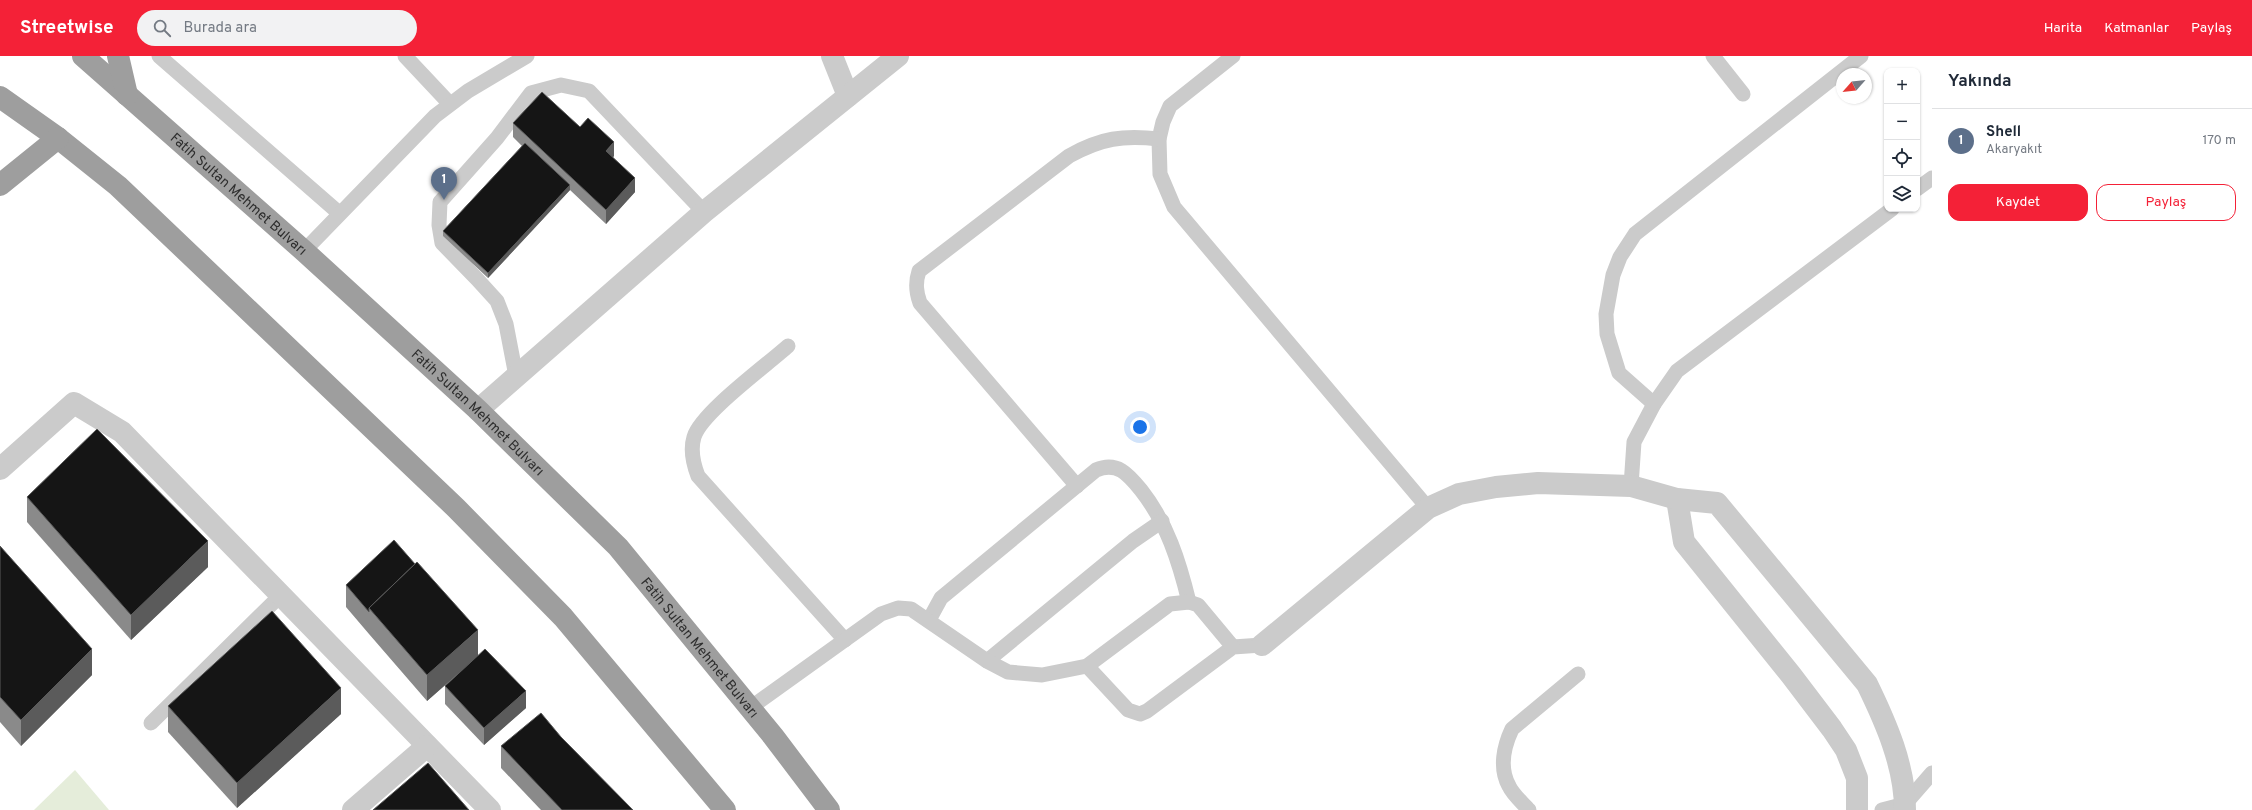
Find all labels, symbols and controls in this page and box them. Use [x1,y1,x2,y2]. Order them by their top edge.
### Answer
search box [137,10,417,46]
text: Streetwise [20,16,113,40]
icon: search [151,17,173,39]
text: Burada ara [183,19,257,38]
text: Harita [2044,20,2082,37]
text: Katmanlar [2104,20,2169,37]
text: Paylaş [2191,20,2232,37]
north arrow [1836,68,1872,104]
map controls [1884,68,1920,212]
button: + [1884,68,1920,104]
text: Yakında [1948,71,2012,93]
button: − [1884,104,1920,140]
text: Shell [1986,123,2021,142]
street label: Fatih Sultan Mehmet Bulvarı [166,130,310,260]
text: 1 [1958,133,1964,149]
text: 170 m [2202,133,2236,149]
button: locate [1884,140,1920,176]
text: Akaryakıt [1986,142,2042,158]
pin: 1 [431,167,457,200]
button: layers [1884,176,1920,212]
button: Kaydet [1948,184,2088,221]
button: Paylaş [2096,184,2236,221]
street label: Fatih Sultan Mehmet Bulvarı [407,346,547,480]
your location [1130,417,1150,437]
street label: Fatih Sultan Mehmet Bulvarı [636,575,762,722]

